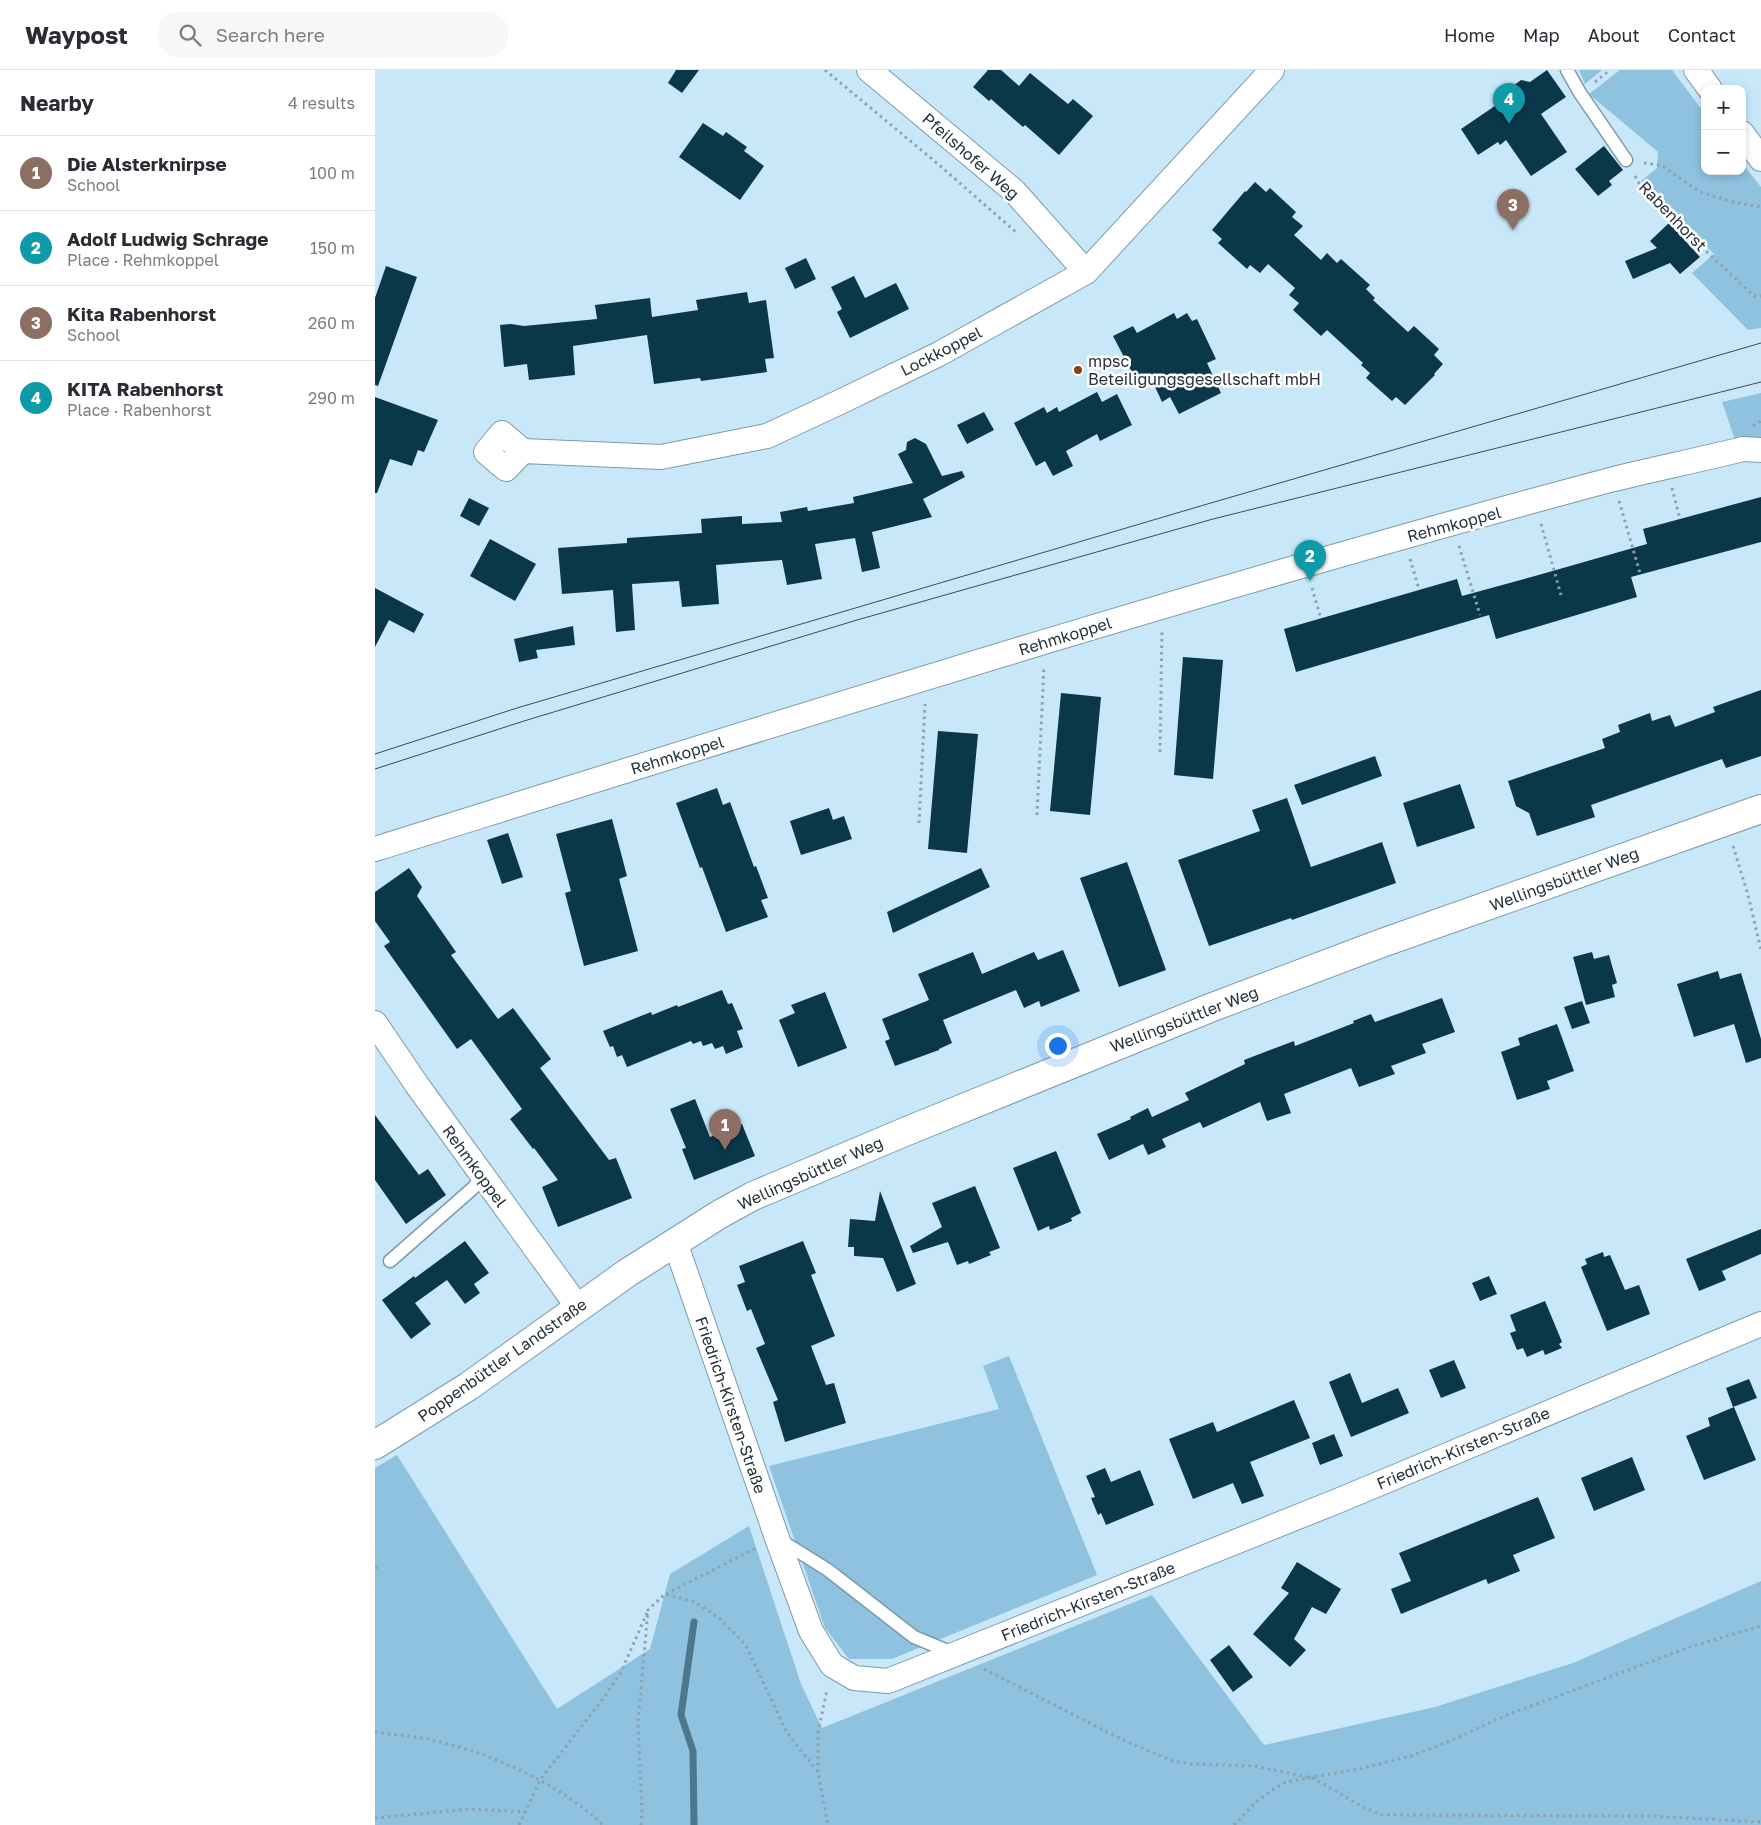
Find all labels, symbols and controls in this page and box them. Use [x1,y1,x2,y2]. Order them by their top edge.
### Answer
search box [158,12,508,57]
text: Waypost [25,20,128,49]
icon: search [176,21,204,49]
text: Search here [216,23,325,46]
text: Home [1444,24,1495,46]
text: Map [1523,24,1560,46]
text: About [1588,24,1640,46]
text: Contact [1668,24,1736,46]
pin: 4 [1493,83,1525,124]
map controls [1701,85,1746,175]
button: + [1701,85,1746,130]
text: Nearby [20,90,94,116]
text: 4 results [288,93,355,113]
street label: Pfeilshofer Weg [918,108,1024,204]
button: − [1701,130,1746,175]
text: Die Alsterknirpse [67,152,227,175]
text: 1 [32,163,40,183]
text: 100 m [309,163,355,183]
text: School [67,175,120,195]
street label: Rabenhorst [1635,177,1711,255]
pin: 3 [1497,189,1529,230]
text: Adolf Ludwig Schrage [67,227,268,250]
text: 2 [31,238,41,258]
text: 150 m [310,238,355,258]
text: Place · Rehmkoppel [67,250,219,270]
text: Kita Rabenhorst [67,302,216,325]
text: 3 [31,313,41,333]
text: 260 m [308,313,355,333]
street label: Lockkoppel [897,322,985,380]
text: School [67,325,120,345]
place label: mpsc Beteiligungsgesellschaft mbH [1088,351,1321,389]
marker: mpsc Beteiligungsgesellschaft mbH [1072,364,1084,376]
text: KITA Rabenhorst [67,377,223,400]
text: 4 [31,388,41,408]
text: 290 m [308,388,355,408]
text: Place · Rabenhorst [67,400,212,420]
street label: Rehmkoppel [1405,502,1503,546]
pin: 2 [1294,540,1326,581]
street label: Rehmkoppel [1016,612,1114,660]
street label: Rehmkoppel [628,731,726,779]
street label: Wellingsbüttler Weg [1487,843,1641,915]
street label: Wellingsbüttler Weg [1107,982,1261,1056]
your location [1045,1033,1071,1059]
pin: 1 [709,1109,741,1150]
street label: Rehmkoppel [439,1121,511,1211]
street label: Wellingsbüttler Weg [734,1132,886,1214]
street label: Poppenbüttler Landstraße [414,1294,590,1426]
street label: Friedrich-Kirsten-Straße [691,1314,771,1496]
street label: Friedrich-Kirsten-Straße [1373,1402,1553,1494]
street label: Friedrich-Kirsten-Straße [998,1557,1178,1645]

